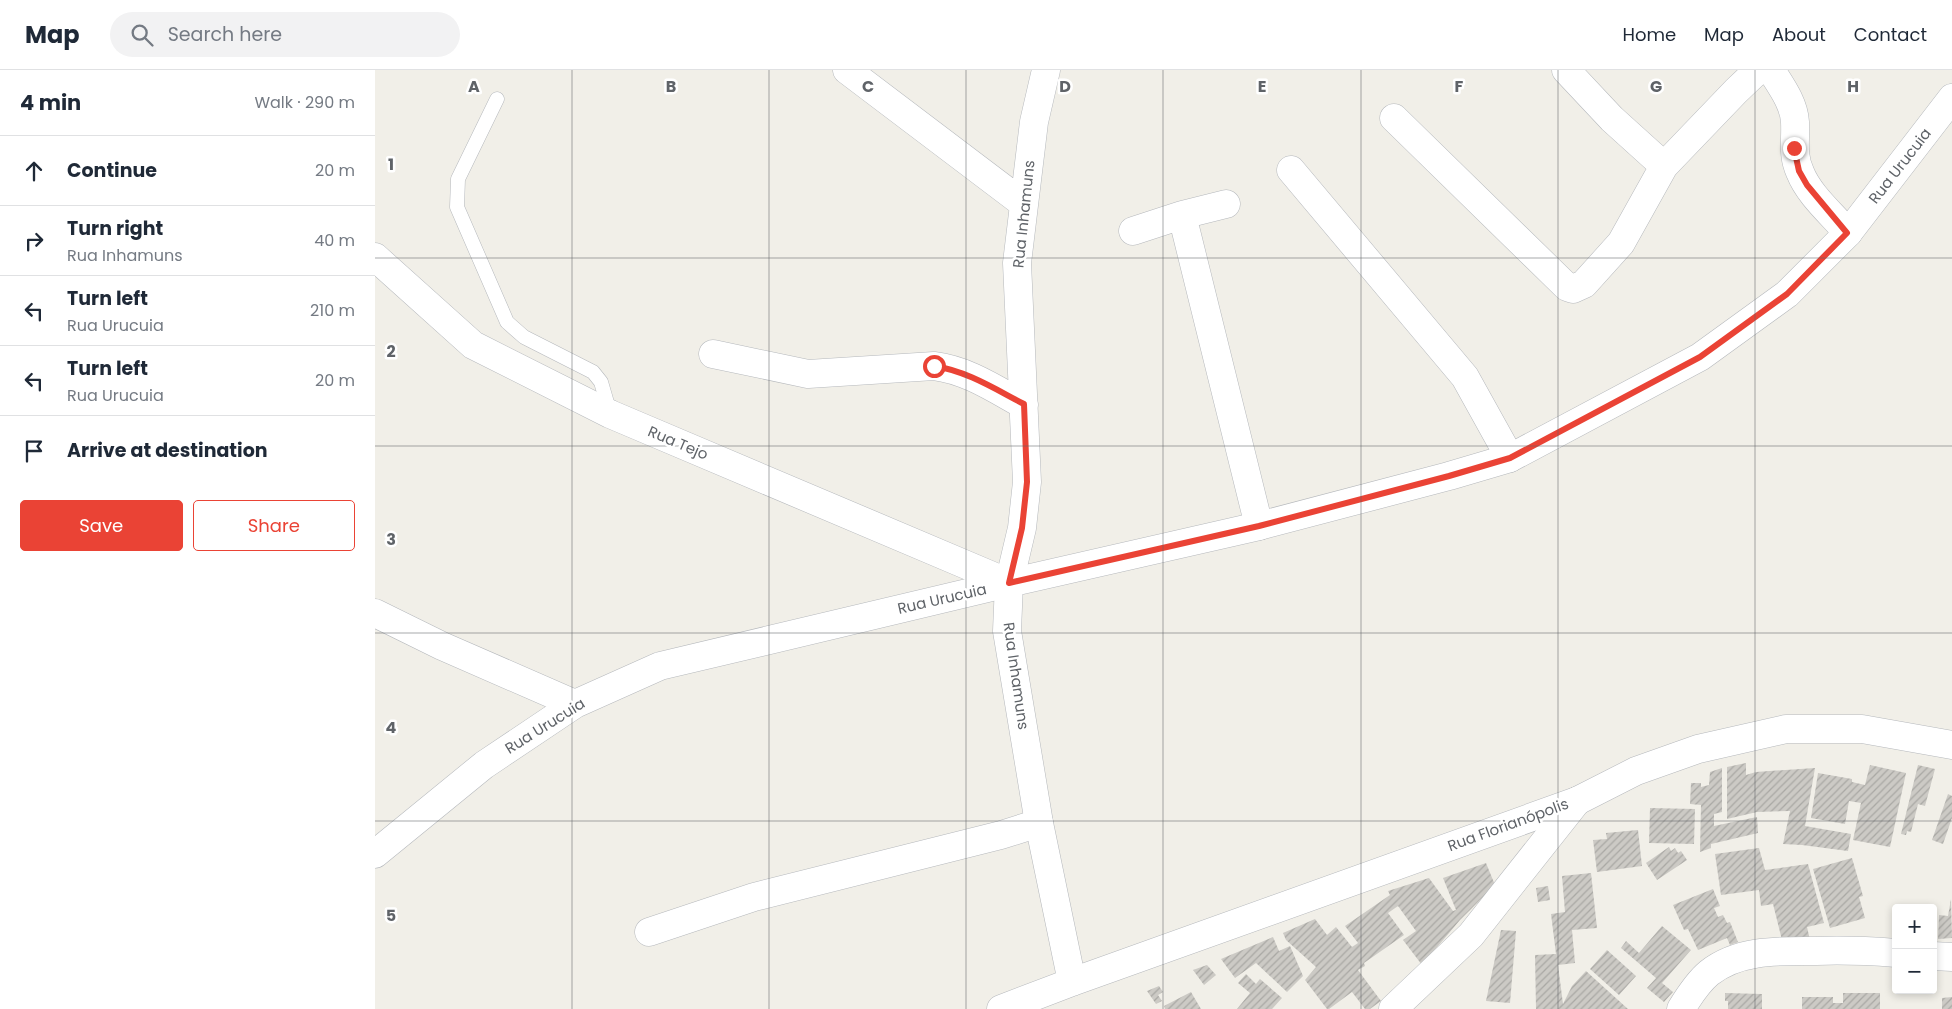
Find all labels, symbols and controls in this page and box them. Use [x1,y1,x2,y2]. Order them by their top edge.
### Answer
search box [110,12,460,57]
text: Map [25,18,80,51]
icon: search [128,21,156,49]
text: Search here [168,21,282,48]
text: Home [1622,22,1676,47]
text: Map [1704,22,1744,47]
text: About [1772,22,1826,47]
text: Contact [1854,22,1927,47]
text: A [468,75,480,98]
text: B [666,75,676,98]
text: C [862,75,874,98]
text: D [1059,75,1071,98]
text: E [1258,75,1266,98]
text: F [1455,75,1464,98]
text: G [1650,75,1662,98]
text: H [1847,75,1859,98]
text: 4 min [20,88,81,117]
text: Walk · 290 m [254,91,355,114]
street label: Rua Urucuia [1863,123,1936,208]
route end [1783,137,1806,160]
text: 1 [388,153,394,176]
icon: ahead [20,157,48,185]
text: Continue [67,157,157,184]
text: 20 m [315,159,355,182]
street label: Rua Inhamuns [1007,159,1040,269]
text: Turn right [67,215,163,242]
icon: right [20,227,48,255]
text: 40 m [314,229,355,252]
text: Rua Inhamuns [67,244,183,267]
text: Turn left [67,285,148,312]
icon: left [20,297,48,325]
text: 210 m [310,299,355,322]
text: Rua Urucuia [67,314,164,337]
text: 2 [386,340,396,363]
text: Turn left [67,355,148,382]
route start [923,355,946,378]
icon: left [20,367,48,395]
text: 20 m [315,369,355,392]
text: Rua Urucuia [67,384,164,407]
street label: Rua Tejo [645,420,712,465]
icon: arrive [20,437,48,465]
text: Arrive at destination [67,437,268,464]
button: Save [20,500,183,551]
button: Share [193,500,355,551]
text: 3 [386,528,396,551]
street label: Rua Urucuia [895,578,988,619]
street label: Rua Inhamuns [999,621,1034,731]
street label: Rua Urucuia [501,693,589,759]
text: 4 [386,716,397,739]
street label: Rua Florianópolis [1444,793,1571,856]
text: 5 [386,904,396,927]
map controls [1892,904,1937,994]
button: + [1892,904,1937,949]
button: − [1892,949,1937,994]

